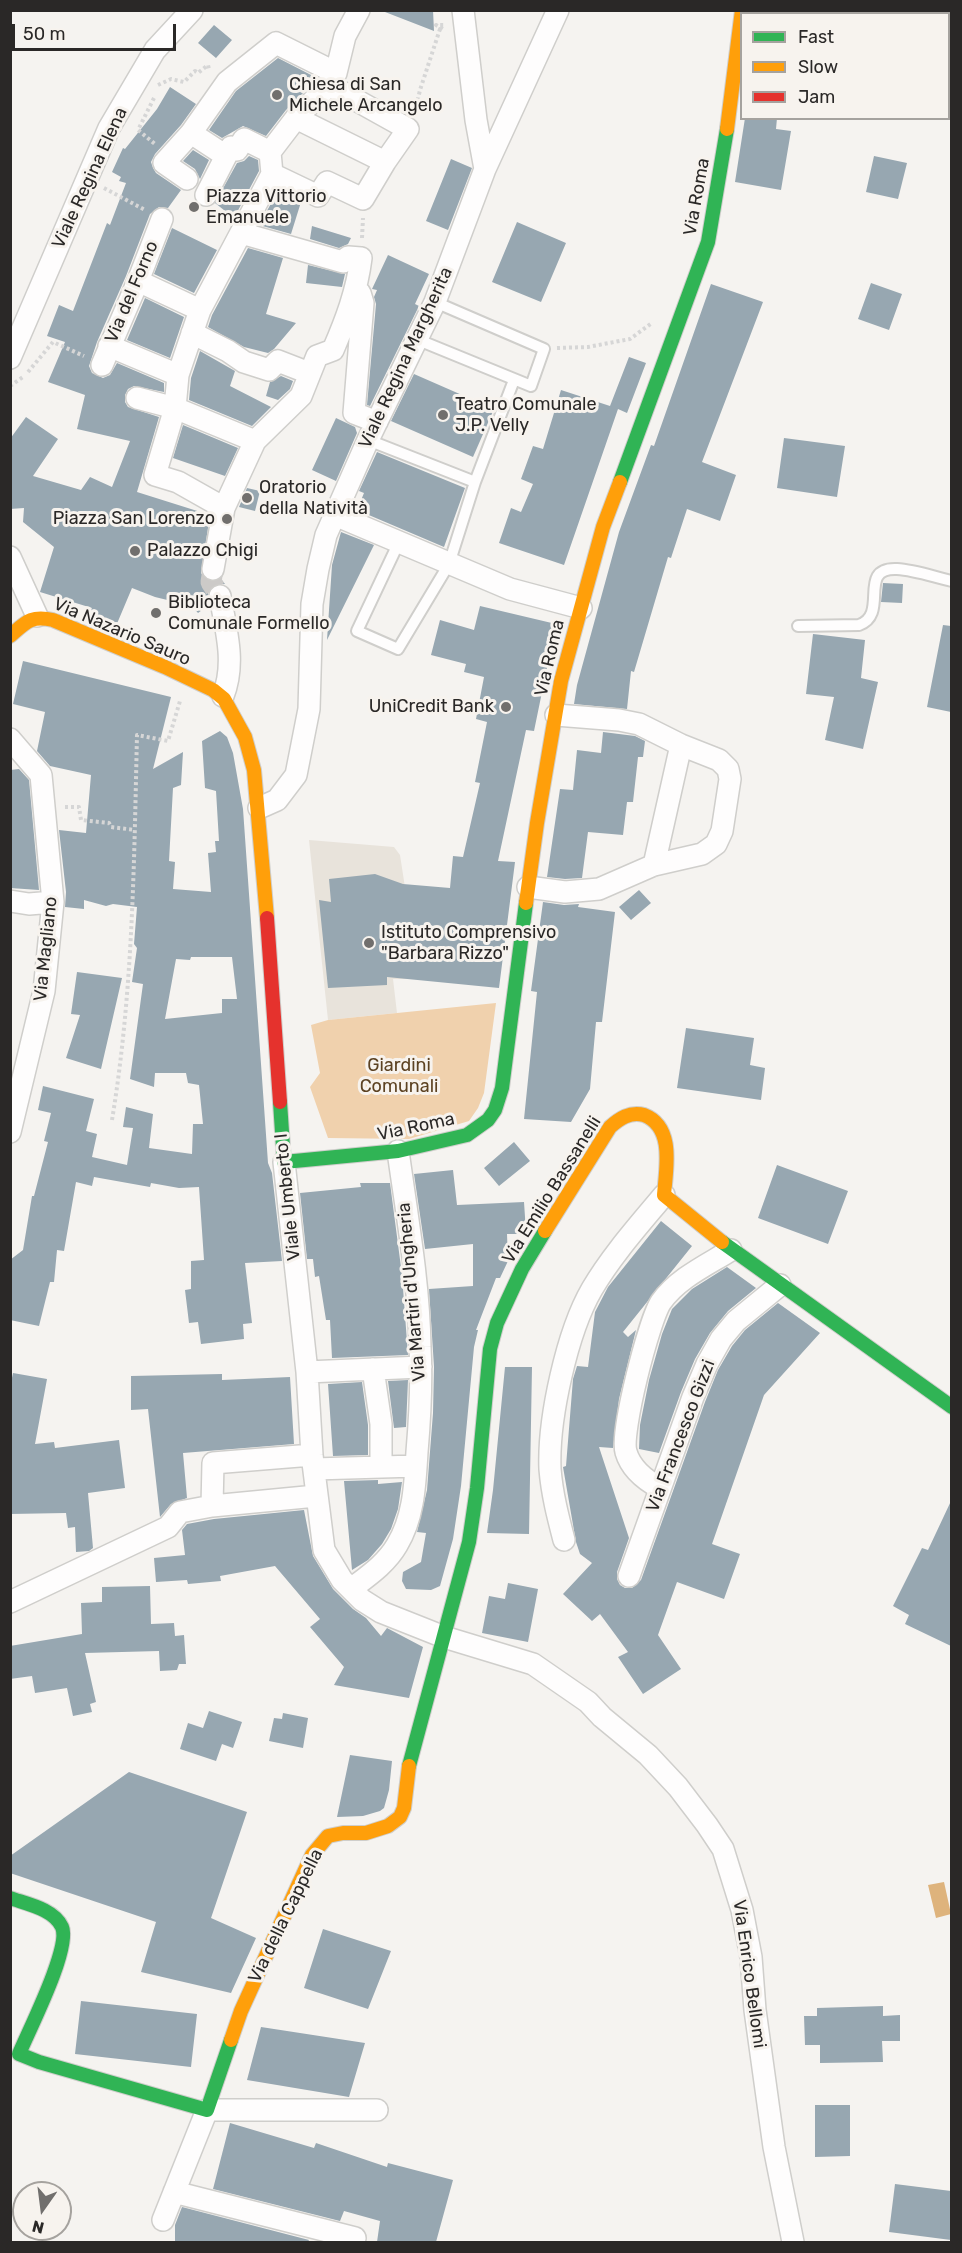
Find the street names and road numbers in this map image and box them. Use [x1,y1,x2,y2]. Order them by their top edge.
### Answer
street label: Viale Regina Elena [48,104,132,252]
street label: Via Roma [680,157,714,237]
street label: Via del Forno [101,238,163,346]
street label: Viale Regina Margherita [354,264,458,452]
street label: Via Nazario Sauro [50,593,194,671]
street label: Via Roma [531,617,569,699]
street label: Via Magliano [30,896,62,1002]
street label: Via Roma [375,1108,457,1146]
street label: Via Emilio Bassanelli [498,1112,606,1268]
street label: Viale Umberto I [271,1132,305,1262]
street label: Via Martiri d'Ungheria [393,1202,431,1382]
street label: Via Francesco Gizzi [642,1357,720,1515]
street label: Via della Cappella [244,1845,328,1987]
street label: Via Enrico Bellomi [728,1898,770,2050]

